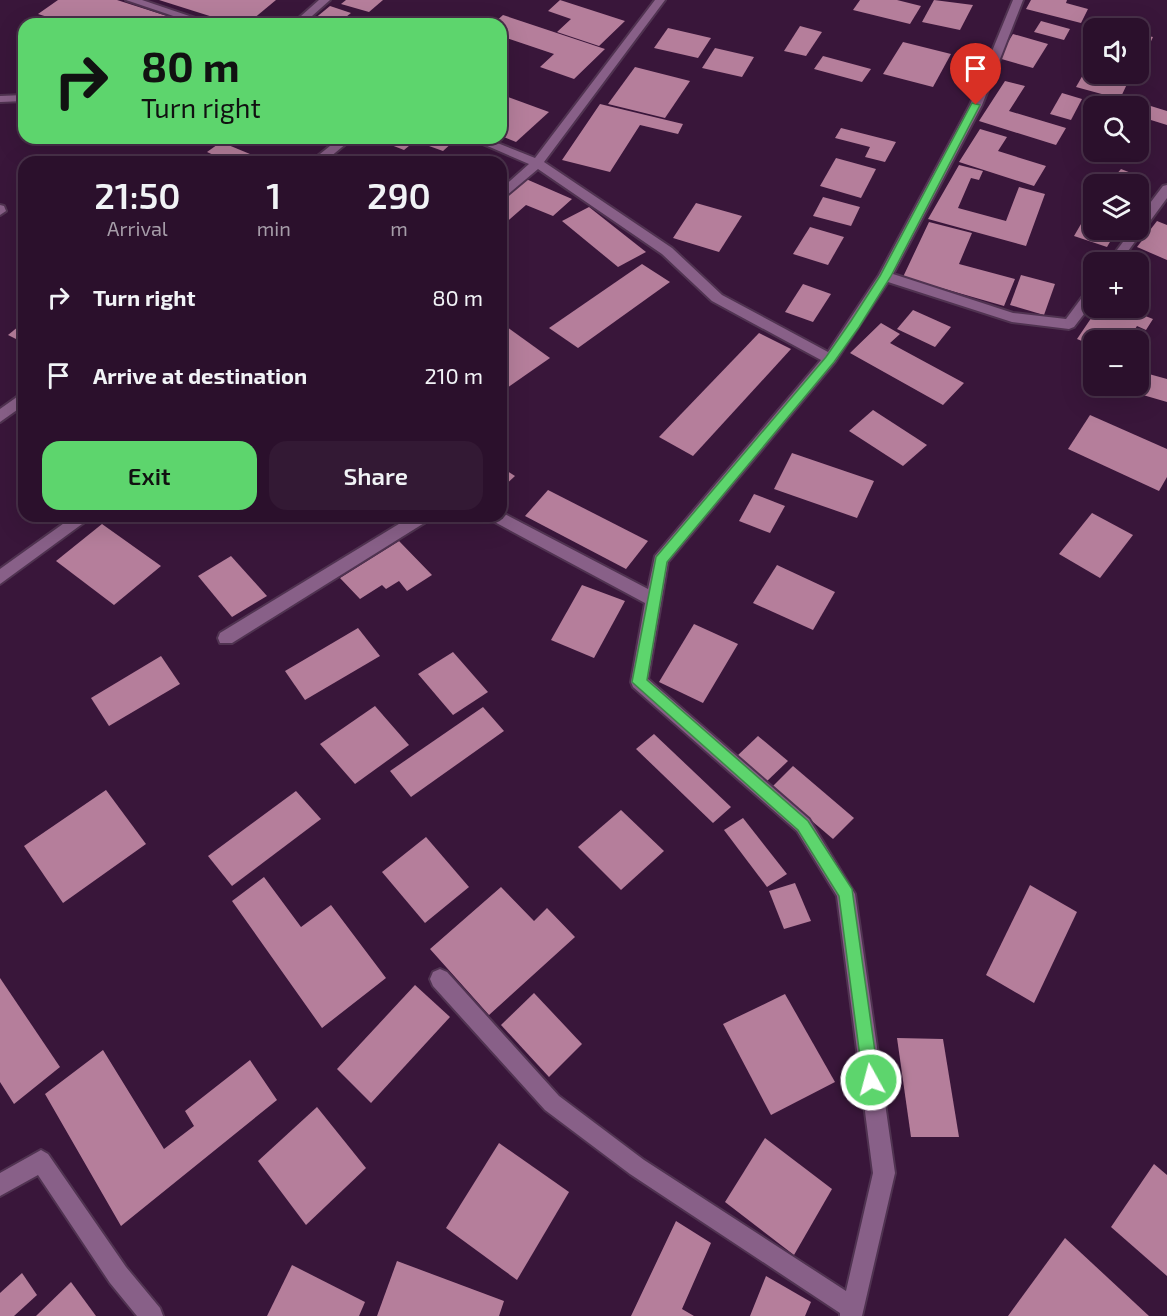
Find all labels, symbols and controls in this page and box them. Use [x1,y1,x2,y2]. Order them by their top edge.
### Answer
map controls [1083,18,1149,396]
button: sound [1083,18,1149,84]
text: 80 m [141,40,240,90]
icon: right [42,42,120,120]
pin [950,43,1001,105]
icon: arrive [959,52,992,85]
text: Turn right [141,91,261,123]
button: search [1083,96,1149,162]
text: 21:50 [94,173,181,216]
text: 1 [266,173,281,216]
text: 290 [367,173,431,216]
button: layers [1083,174,1149,240]
text: Arrival [107,216,168,240]
text: min [257,216,291,240]
text: m [390,216,408,240]
button: + [1083,252,1149,318]
icon: right [42,281,75,314]
text: Turn right [93,284,195,310]
text: 80 m [432,284,483,310]
button: − [1083,330,1149,396]
icon: arrive [42,359,75,392]
text: Arrive at destination [93,362,307,388]
text: 210 m [424,362,483,388]
button: Exit [42,441,257,510]
button: Share [269,441,483,510]
position arrow [839,1048,903,1112]

